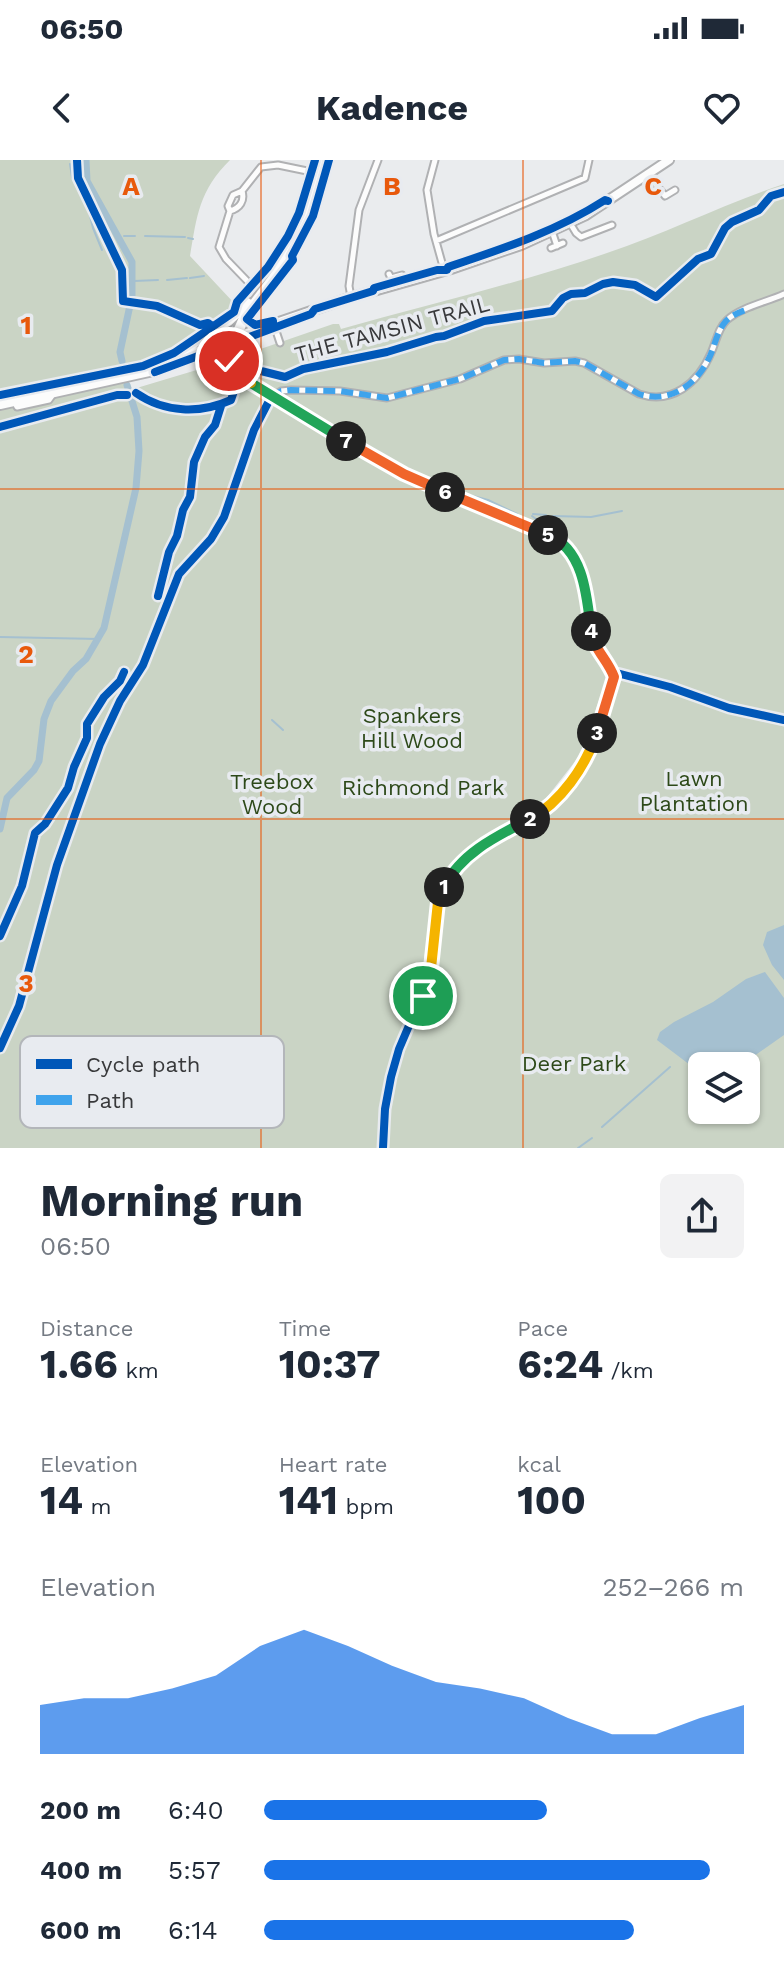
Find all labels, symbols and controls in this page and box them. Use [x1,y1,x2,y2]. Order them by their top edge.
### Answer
text: 06:50 [40,11,124,46]
icon: back [40,86,84,130]
icon: heart [700,86,744,130]
text: Kadence [316,87,468,129]
text: A [122,171,140,201]
text: B [383,171,401,201]
text: C [644,171,662,201]
street label: THE TAMSIN TRAIL [292,291,492,367]
text: 1 [20,310,32,340]
pin [195,327,263,395]
icon: check [207,339,251,383]
pin: 7 [326,421,366,461]
text: 7 [339,428,353,453]
pin: 6 [425,472,465,512]
text: 6 [438,479,452,504]
pin: 5 [528,515,568,555]
text: 5 [542,522,554,547]
pin: 4 [571,611,611,651]
text: 4 [584,618,598,643]
text: 2 [18,639,34,669]
park label: Spankers Hill Wood [361,703,463,753]
pin: 3 [577,713,617,753]
text: 3 [590,720,604,745]
park label: Lawn Plantation [639,766,749,816]
park label: Treebox Wood [230,769,314,819]
park label: Richmond Park [342,775,504,800]
pin: 2 [510,799,550,839]
text: 2 [523,806,537,831]
pin: 1 [424,867,464,907]
text: 1 [439,874,449,899]
pin [389,962,457,1030]
text: 3 [18,968,34,998]
icon: arrive [401,974,445,1018]
legend [20,1036,284,1128]
park label: Deer Park [522,1051,626,1076]
text: Cycle path [86,1052,200,1077]
map controls [688,1052,760,1124]
button: layers [688,1052,760,1124]
text: Path [86,1088,134,1113]
button: share [660,1174,744,1258]
text: Morning run [40,1175,303,1227]
text: 06:50 [40,1231,111,1261]
text: Distance [40,1316,134,1341]
text: Time [279,1316,331,1341]
text: Pace [517,1316,568,1341]
text: 1.66 [40,1341,118,1388]
text: 10:37 [279,1341,381,1388]
text: 6:24 [517,1341,603,1388]
text: km [118,1358,159,1383]
text: /km [603,1358,654,1383]
text: Elevation [40,1452,138,1477]
text: Heart rate [279,1452,387,1477]
text: kcal [517,1452,561,1477]
text: 14 [40,1477,83,1524]
text: 141 [279,1477,338,1524]
text: 100 [517,1477,586,1524]
text: m [83,1494,112,1519]
text: bpm [338,1494,394,1519]
text: Elevation [40,1572,156,1602]
text: 252–266 m [602,1572,744,1602]
text: 200 m [40,1795,121,1825]
text: 6:40 [168,1795,224,1825]
text: 400 m [40,1855,122,1885]
text: 5:57 [168,1855,221,1885]
text: 600 m [40,1915,121,1945]
text: 6:14 [168,1915,218,1945]

